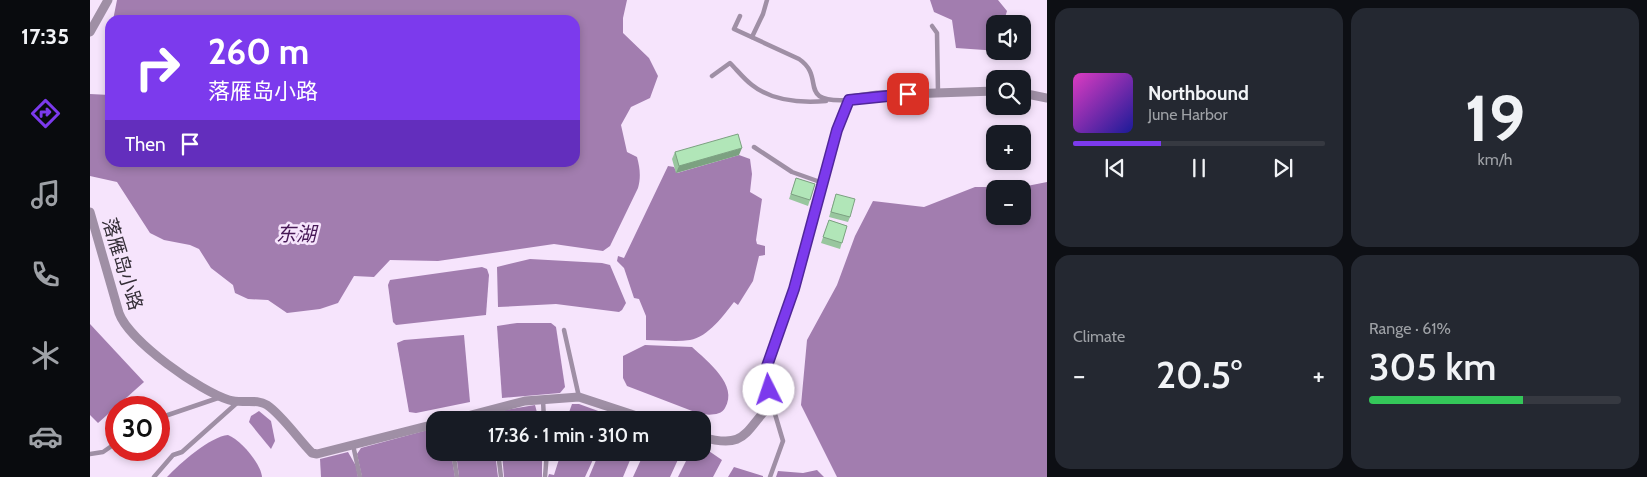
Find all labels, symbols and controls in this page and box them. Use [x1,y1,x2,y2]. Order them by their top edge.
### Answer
map controls [986,15,1031,225]
button: sound [986,15,1031,60]
text: 17:35 [21,23,69,50]
text: 260 m [208,30,309,73]
icon: right [125,35,190,100]
button: search [986,70,1031,115]
pin [887,73,929,115]
text: 落雁岛小路 [208,78,318,105]
text: 19 [1465,78,1525,157]
icon: arrive [894,80,922,108]
text: Northbound [1148,82,1249,105]
icon: directions [28,96,63,131]
text: June Harbor [1148,105,1228,124]
button: + [986,125,1031,170]
icon: arrive [176,130,204,158]
text: Then [125,133,166,156]
text: km/h [1477,150,1513,169]
icon: previous [1101,154,1129,182]
icon: pause [1185,154,1213,182]
icon: next [1269,154,1297,182]
icon: music [28,177,63,212]
button: − [986,180,1031,225]
street label: 落雁岛小路 [98,215,147,313]
water label: 东湖 [276,222,319,246]
icon: phone [28,257,63,292]
text: Range · 61% [1369,319,1451,338]
text: Climate [1073,327,1125,346]
icon: climate [28,338,63,373]
text: 305 km [1369,343,1496,390]
text: 20.5° [1156,351,1242,398]
text: − [1073,358,1085,392]
text: + [1313,358,1325,392]
position arrow [742,363,794,415]
speed limit sign: 30 [105,396,170,461]
icon: car [28,419,63,454]
text: 17:36 · 1 min · 310 m [488,424,649,447]

